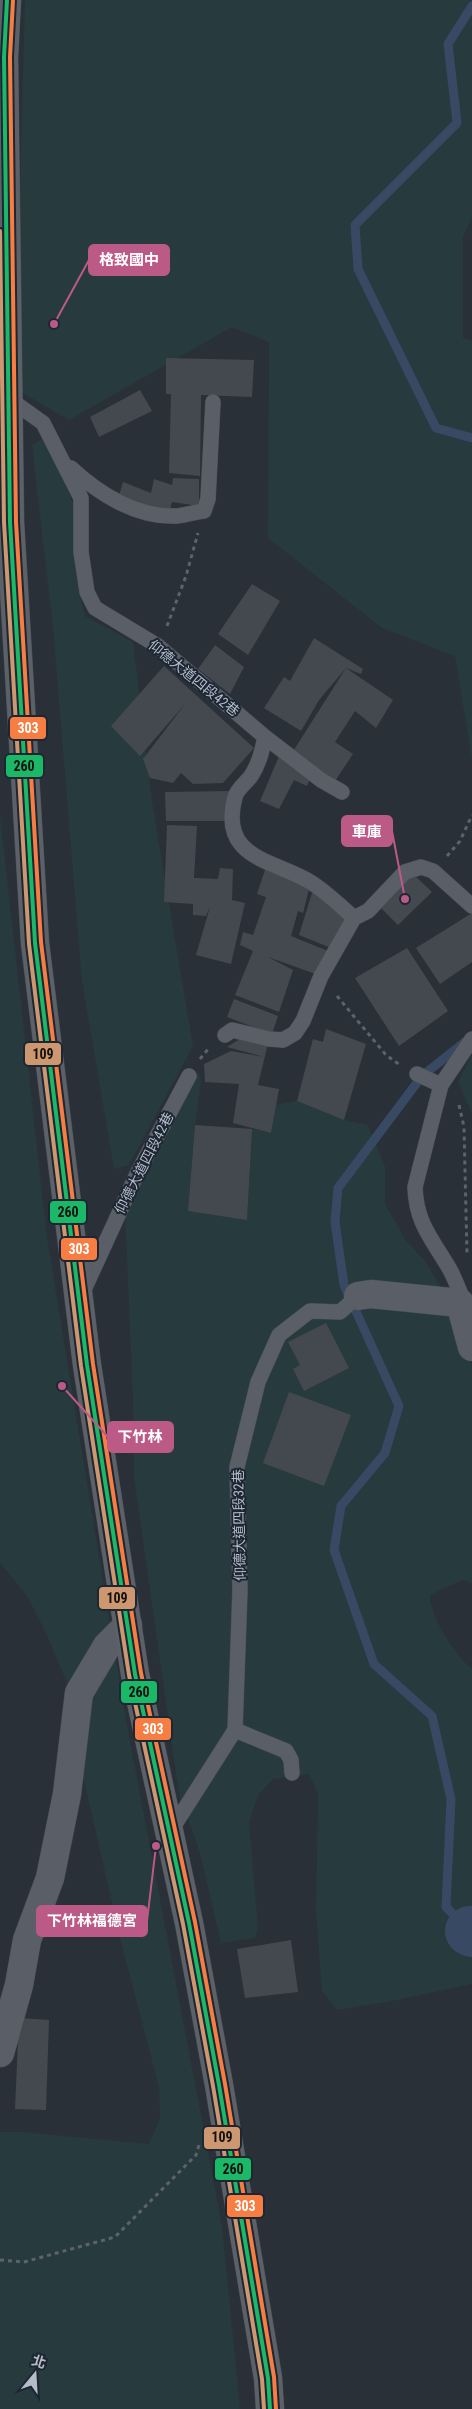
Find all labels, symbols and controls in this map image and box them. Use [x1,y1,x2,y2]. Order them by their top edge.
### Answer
callout: 格致國中 [89,245,169,275]
text: 格致國中 [99,251,159,269]
street label: 仰德大道四段42巷 [146,637,242,719]
line badge: 303 [9,716,47,740]
text: 303 [17,720,39,736]
line badge: 260 [5,754,44,778]
text: 260 [13,758,35,774]
callout: 車庫 [342,816,392,846]
text: 車庫 [352,823,382,841]
line badge: 109 [24,1042,62,1066]
text: 109 [32,1046,54,1062]
street label: 仰德大道四段42巷 [111,1110,177,1216]
line badge: 260 [49,1200,87,1224]
text: 260 [57,1204,79,1220]
line badge: 303 [60,1237,98,1261]
text: 303 [68,1241,90,1257]
callout: 下竹林 [108,1422,173,1452]
text: 下竹林 [117,1428,163,1446]
street label: 仰德大道四段32巷 [230,1469,248,1581]
line badge: 109 [98,1586,136,1610]
text: 109 [106,1590,128,1606]
line badge: 260 [120,1680,158,1704]
text: 260 [128,1684,150,1700]
line badge: 303 [134,1717,172,1741]
text: 303 [142,1721,164,1737]
callout: 下竹林福德宮 [37,1906,147,1936]
text: 下竹林福德宮 [47,1912,137,1930]
line badge: 109 [203,2126,241,2150]
text: 109 [211,2129,233,2145]
line badge: 260 [214,2157,252,2181]
text: 260 [222,2161,244,2177]
line badge: 303 [226,2194,264,2218]
text: 303 [234,2198,256,2214]
north arrow [10,2349,60,2399]
text: 北 [30,2352,48,2371]

